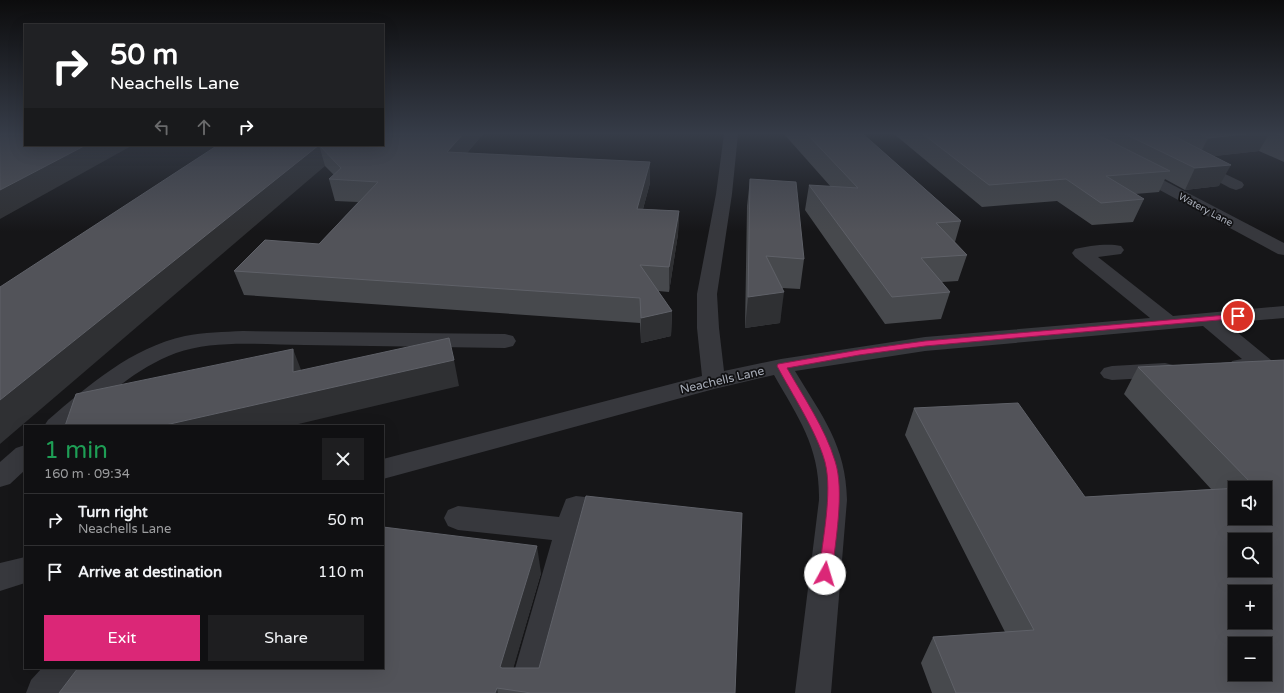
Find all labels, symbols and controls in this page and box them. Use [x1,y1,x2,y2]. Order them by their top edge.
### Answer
text: 50 m [110,38,178,72]
icon: right [44,40,96,92]
text: Neachells Lane [110,72,239,94]
icon: left [151,116,173,138]
icon: ahead [193,116,215,138]
icon: right [235,116,257,138]
street label: Watery Lane [1176,191,1235,229]
pin [1221,299,1255,333]
icon: arrive [1227,305,1249,327]
street label: Neachells Lane [678,363,766,397]
text: 1 min [44,436,108,465]
button: close [322,438,364,480]
text: 160 m · 09:34 [44,466,130,482]
map controls [1228,481,1272,681]
button: sound [1228,481,1272,525]
text: Turn right [78,503,148,521]
icon: right [44,509,66,531]
text: 50 m [327,511,364,529]
text: Neachells Lane [78,521,171,537]
button: search [1228,533,1272,577]
position arrow [804,553,846,595]
icon: arrive [44,561,66,583]
text: Arrive at destination [78,563,222,581]
text: 110 m [318,563,364,581]
button: + [1228,585,1272,629]
button: Exit [44,615,200,661]
button: Share [208,615,364,661]
button: − [1228,637,1272,681]

